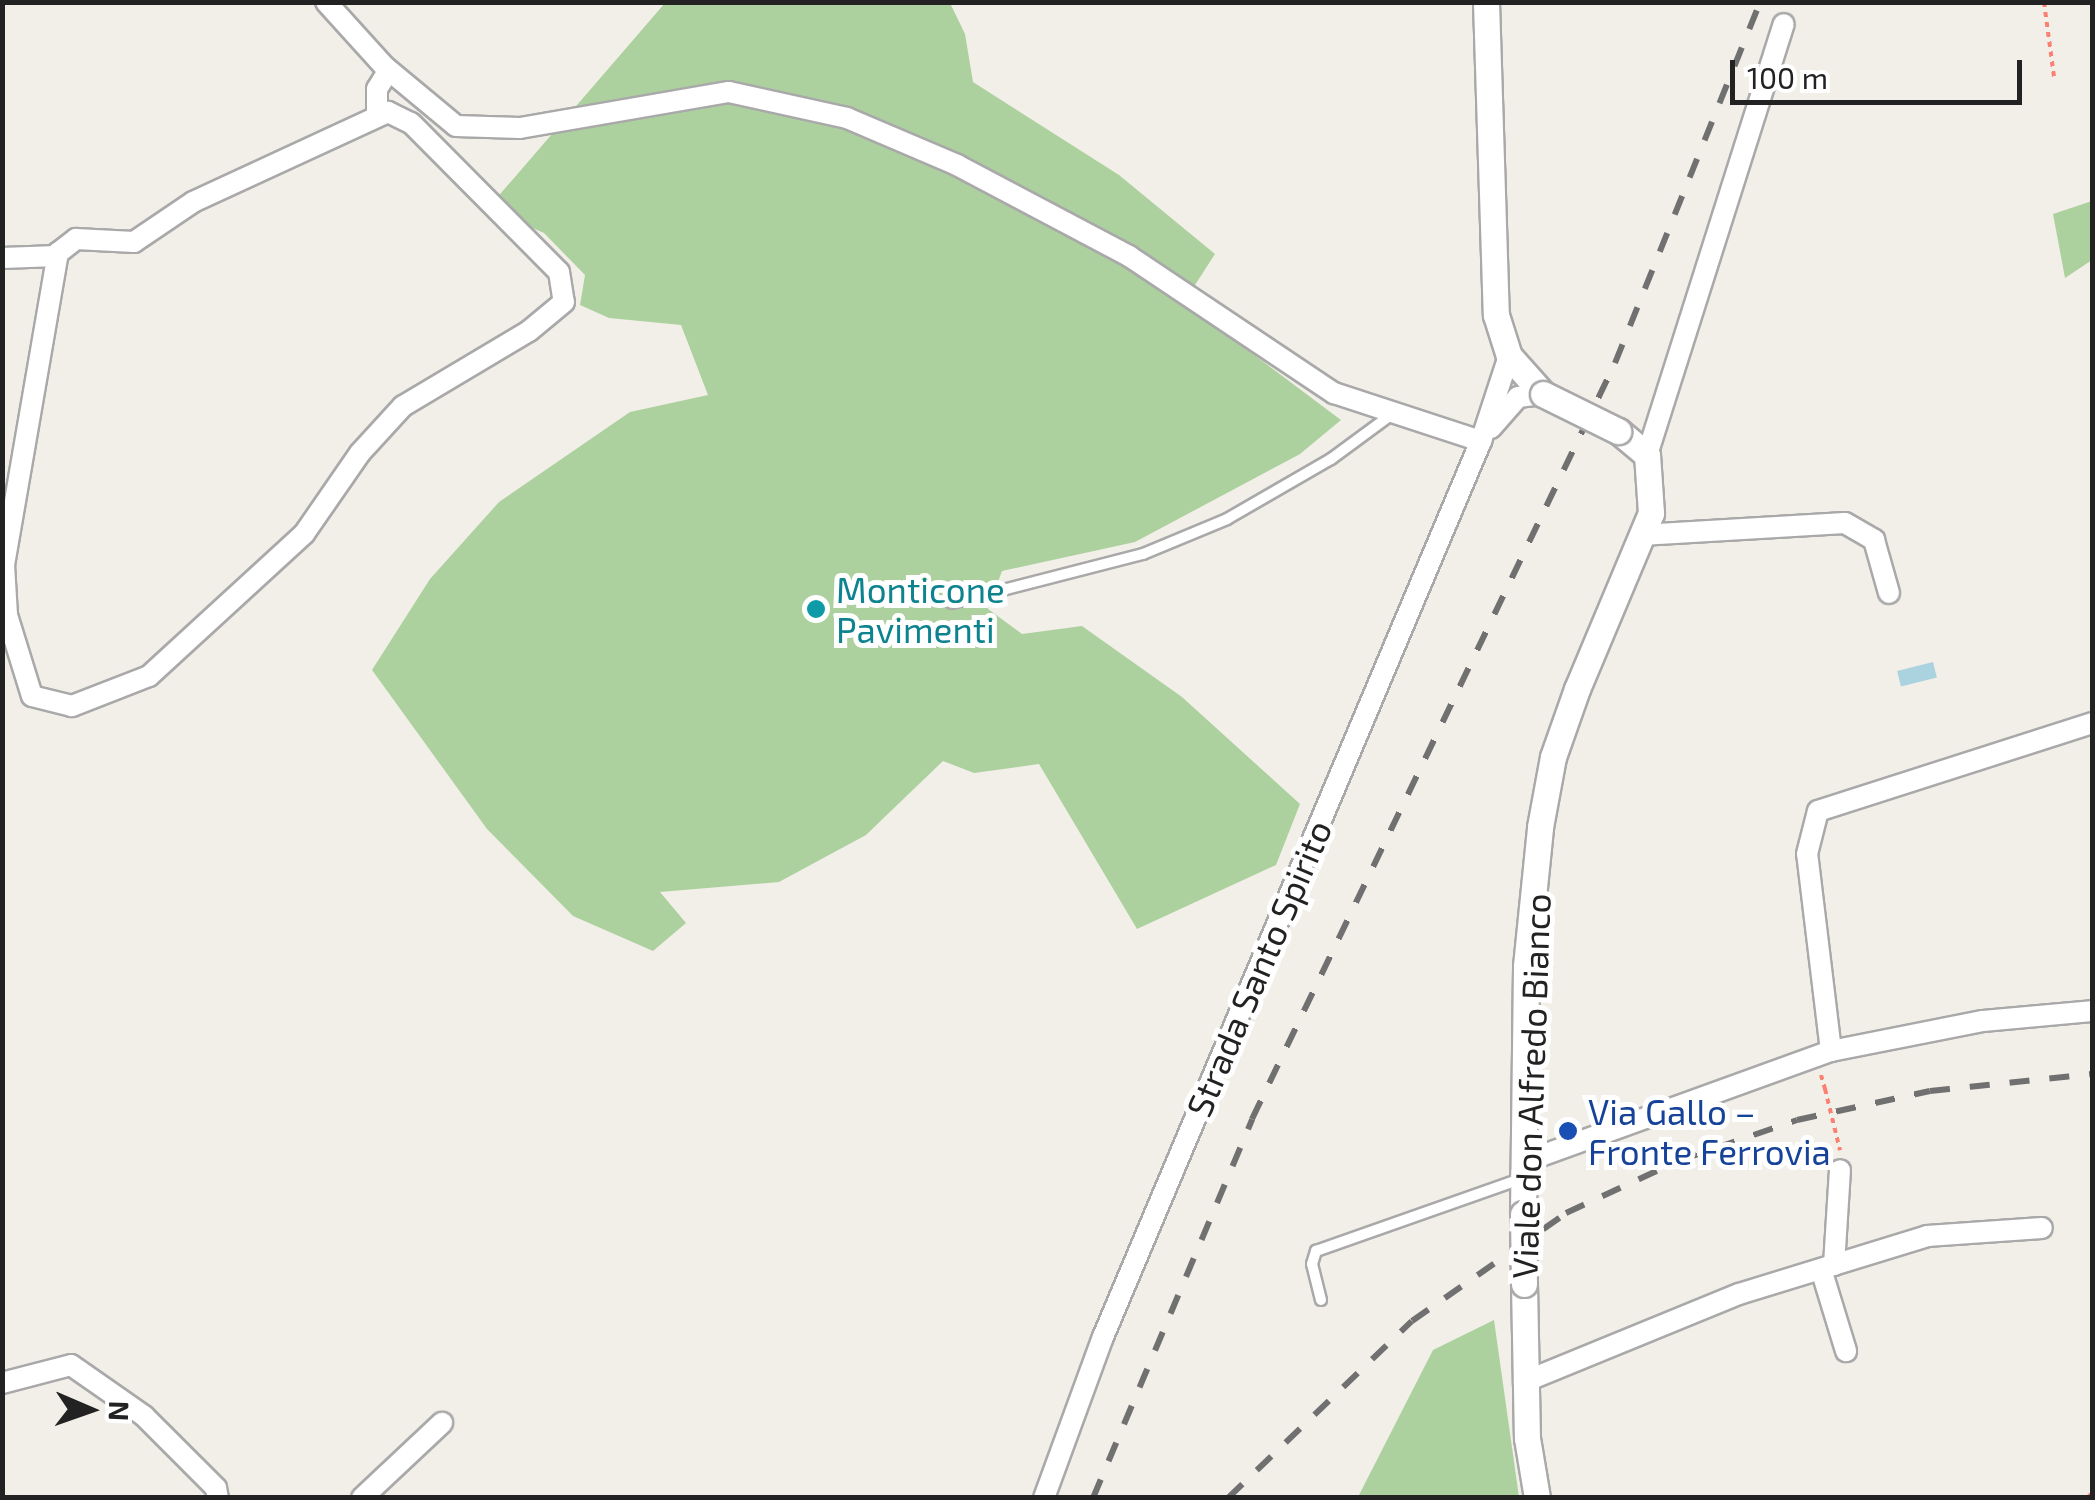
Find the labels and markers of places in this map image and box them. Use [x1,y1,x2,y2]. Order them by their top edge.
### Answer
place label: Monticone Pavimenti [836,568,1005,650]
marker: Monticone Pavimenti [805,598,827,620]
place label: Via Gallo – Fronte Ferrovia [1588,1090,1831,1172]
marker: Via Gallo – Fronte Ferrovia [1557,1120,1579,1142]

